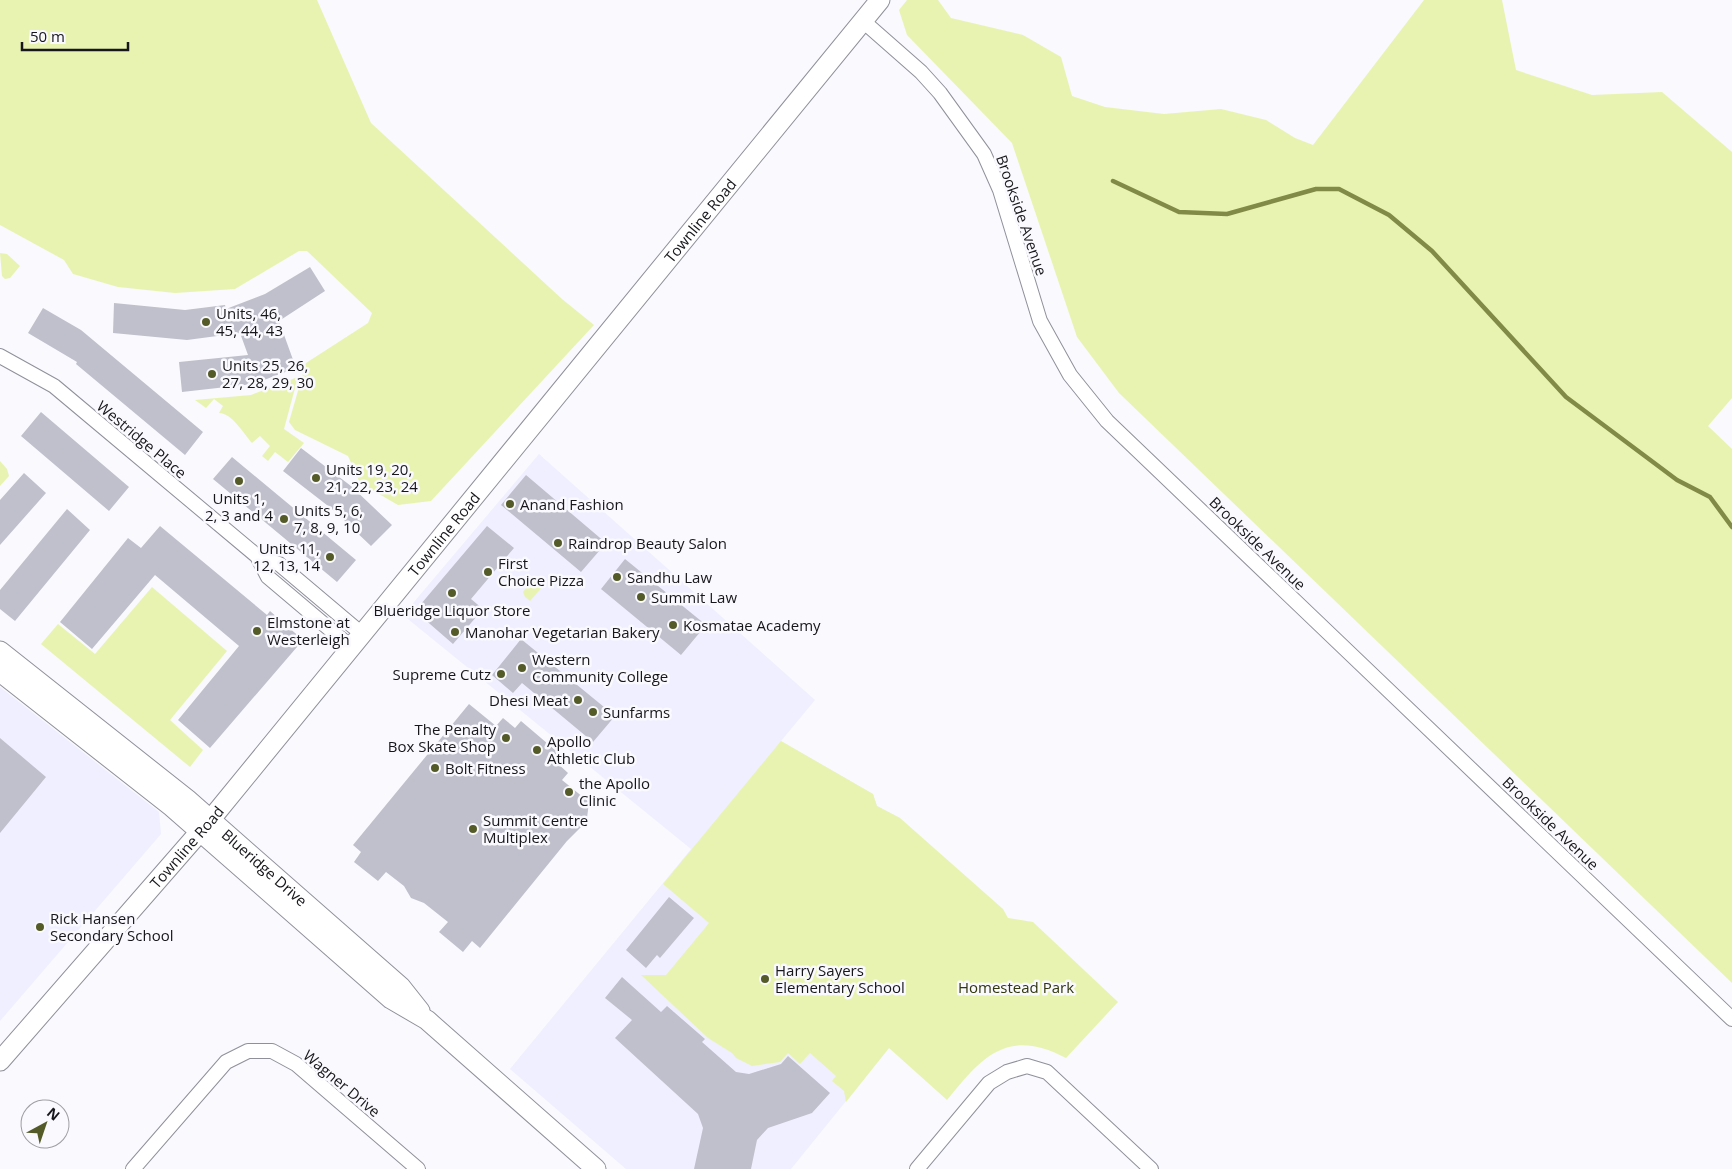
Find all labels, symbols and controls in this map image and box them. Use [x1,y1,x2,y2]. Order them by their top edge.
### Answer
scale bar [22,20,129,52]
text: 50 m [30,26,65,46]
street label: Brookside Avenue [992,152,1052,278]
street label: Townline Road [660,174,740,267]
place label: Units, 46, 45, 44, 43 [216,303,283,340]
marker: Units, 46, 45, 44, 43 [200,316,212,328]
place label: Units 25, 26, 27, 28, 29, 30 [222,355,314,392]
marker: Units 25, 26, 27, 28, 29, 30 [206,368,218,380]
street label: Westridge Place [93,396,191,482]
place label: Units 19, 20, 21, 22, 23, 24 [326,459,418,496]
marker: Units 19, 20, 21, 22, 23, 24 [310,472,322,484]
marker: Units 1, 2, 3 and 4 [233,475,245,487]
place label: Units 1, 2, 3 and 4 [205,488,273,525]
street label: Townline Road [403,488,484,580]
street label: Brookside Avenue [1206,492,1310,594]
place label: Anand Fashion [520,494,624,514]
marker: Anand Fashion [504,498,516,510]
place label: Units 5, 6, 7, 8, 9, 10 [294,500,363,537]
marker: Units 5, 6, 7, 8, 9, 10 [278,513,290,525]
place label: Raindrop Beauty Salon [568,533,727,553]
marker: Raindrop Beauty Salon [552,537,564,549]
place label: Units 11, 12, 13, 14 [253,538,320,575]
marker: Units 11, 12, 13, 14 [324,551,336,563]
place label: First Choice Pizza [498,553,584,590]
marker: First Choice Pizza [482,566,494,578]
place label: Sandhu Law [627,567,712,587]
marker: Sandhu Law [611,571,623,583]
marker: Blueridge Liquor Store [446,587,458,599]
place label: Summit Law [651,587,737,607]
marker: Summit Law [635,591,647,603]
place label: Blueridge Liquor Store [374,600,530,620]
place label: Elmstone at Westerleigh [267,612,350,649]
place label: Kosmatae Academy [683,615,821,635]
marker: Kosmatae Academy [667,619,679,631]
place label: Manohar Vegetarian Bakery [465,622,660,642]
marker: Elmstone at Westerleigh [251,625,263,637]
marker: Manohar Vegetarian Bakery [449,626,461,638]
place label: Western Community College [532,649,668,686]
marker: Western Community College [516,662,528,674]
place label: Supreme Cutz [393,664,491,684]
marker: Supreme Cutz [495,668,507,680]
place label: Dhesi Meat [489,690,568,710]
marker: Dhesi Meat [572,694,584,706]
place label: Sunfarms [603,702,670,722]
marker: Sunfarms [587,706,599,718]
place label: The Penalty Box Skate Shop [388,719,496,756]
place label: Apollo Athletic Club [547,731,635,768]
marker: The Penalty Box Skate Shop [500,732,512,744]
marker: Apollo Athletic Club [531,744,543,756]
place label: Bolt Fitness [445,758,526,778]
marker: Bolt Fitness [429,762,441,774]
street label: Brookside Avenue [1499,772,1603,874]
place label: the Apollo Clinic [579,773,650,810]
marker: the Apollo Clinic [563,786,575,798]
street label: Townline Road [145,801,228,892]
place label: Summit Centre Multiplex [483,810,588,847]
marker: Summit Centre Multiplex [467,823,479,835]
street label: Blueridge Drive [218,824,312,910]
place label: Rick Hansen Secondary School [50,908,174,945]
marker: Rick Hansen Secondary School [34,921,46,933]
place label: Harry Sayers Elementary School [775,960,905,997]
marker: Harry Sayers Elementary School [759,973,771,985]
park label: Homestead Park [958,977,1074,997]
street label: Wagner Drive [299,1045,385,1121]
north arrow [20,1099,70,1149]
text: N [43,1103,64,1125]

